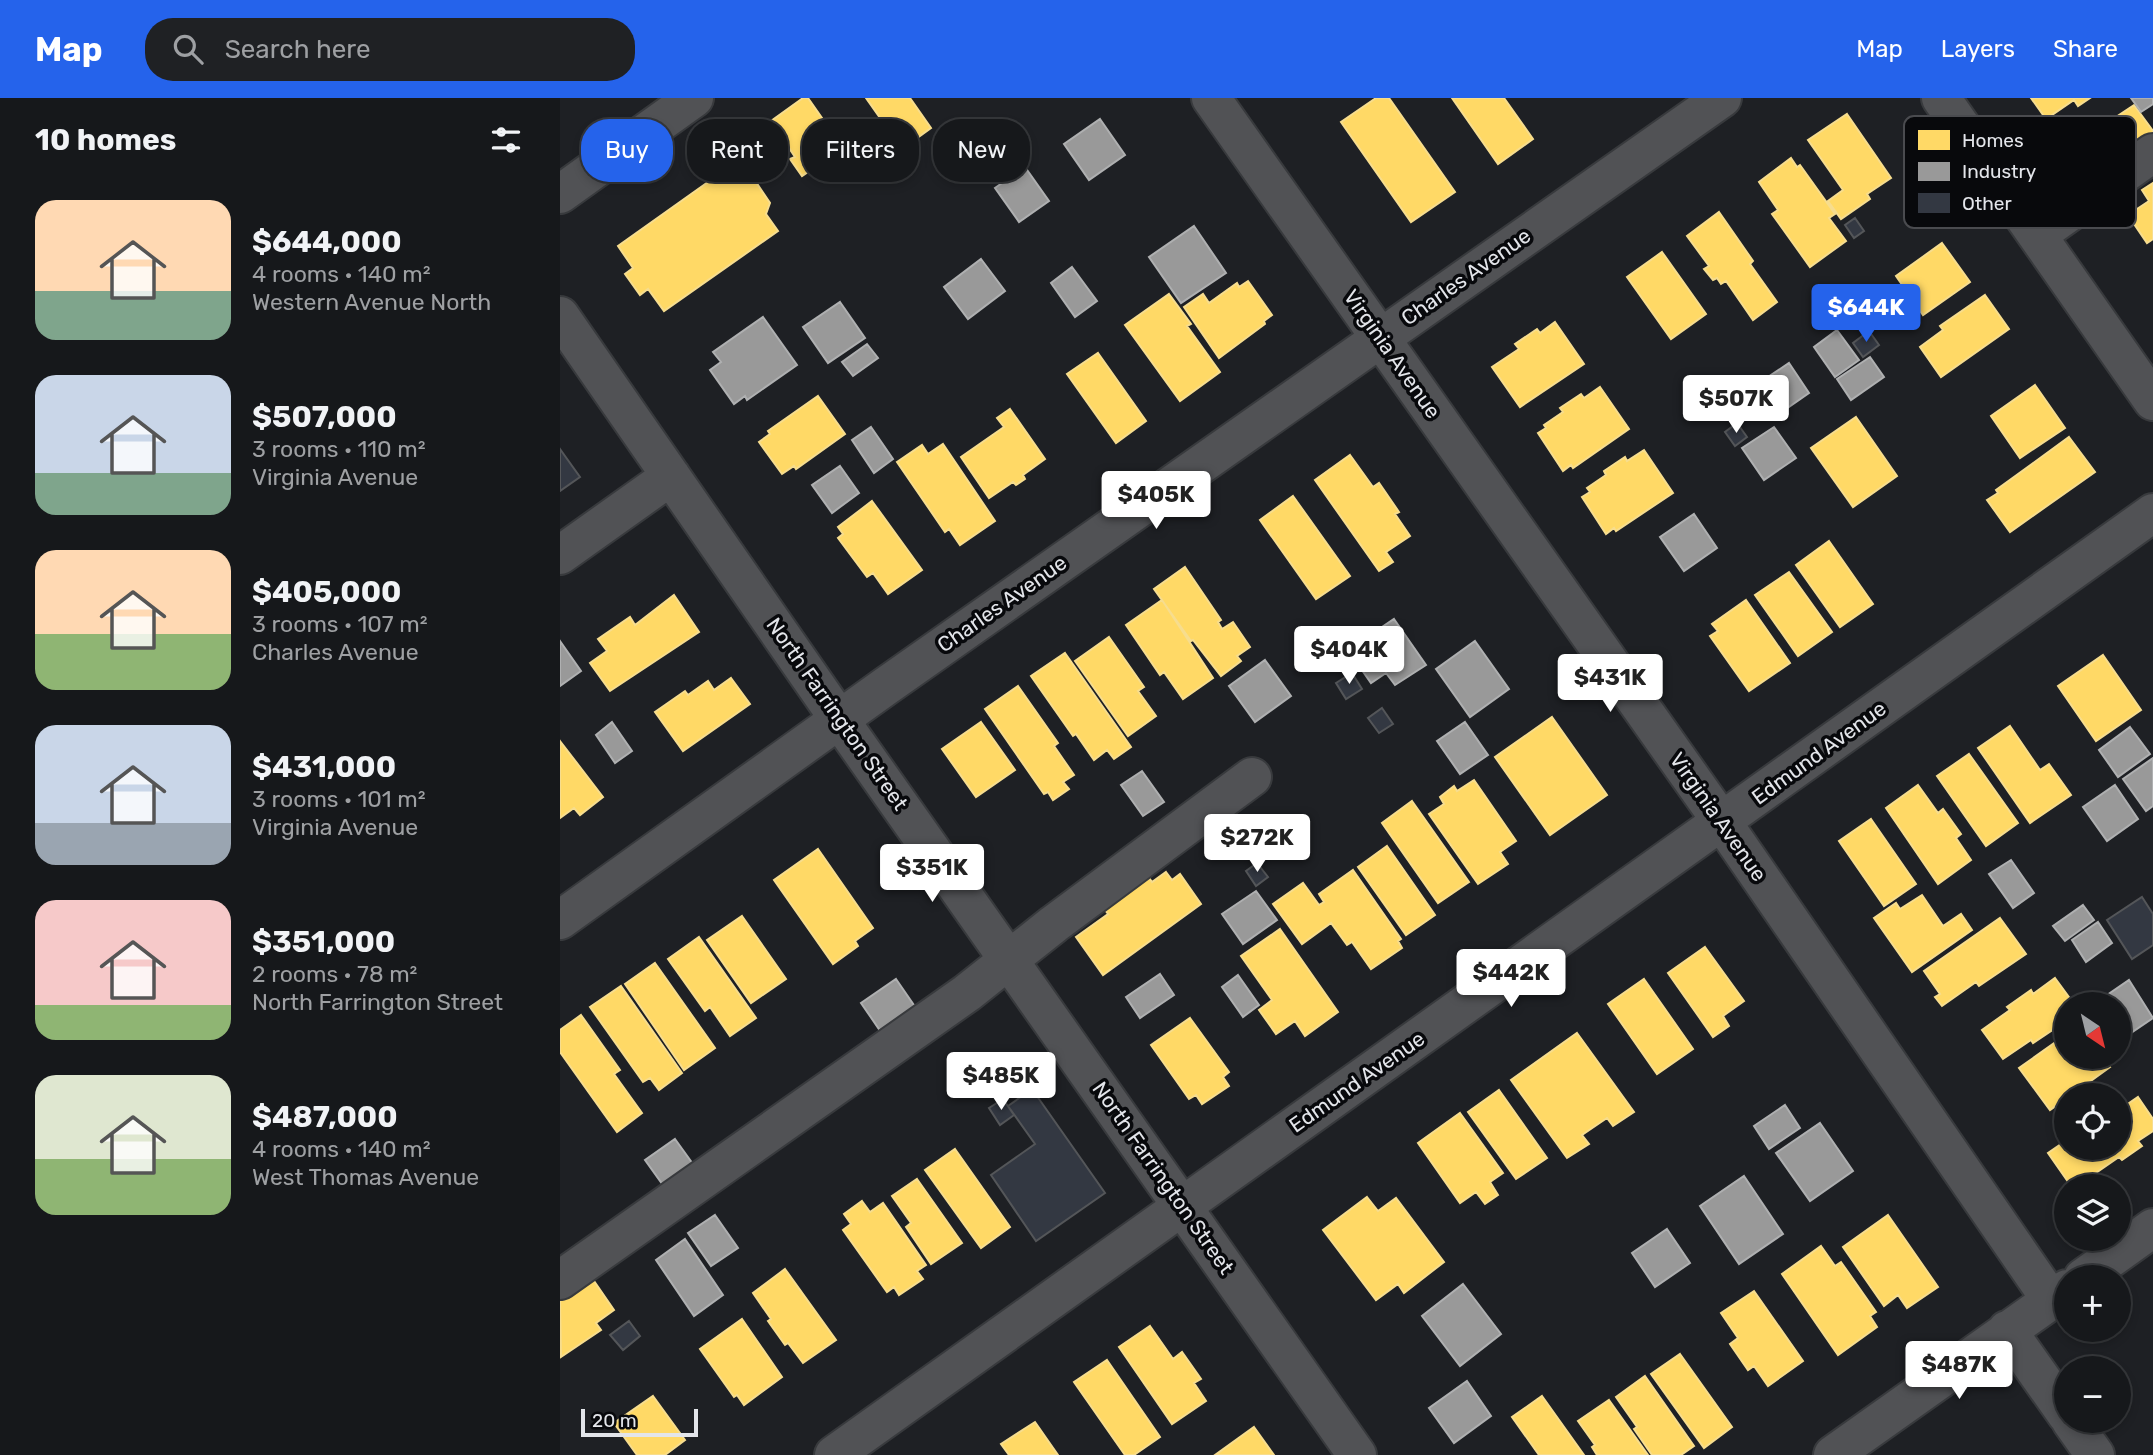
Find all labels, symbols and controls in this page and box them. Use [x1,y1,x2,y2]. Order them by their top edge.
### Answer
search box [145,18,635,81]
text: Map [35,30,103,69]
icon: search [169,30,207,68]
text: Search here [225,34,370,65]
text: Map [1856,35,1903,63]
text: Layers [1941,35,2015,63]
text: Share [2053,35,2118,63]
legend [1904,116,2136,228]
chip: Buy [581,119,673,182]
chip: Rent [687,119,788,182]
chip: Filters [802,119,919,182]
chip: New [933,119,1030,182]
icon: filters [487,121,525,159]
text: 10 homes [35,122,176,158]
text: Homes [1962,129,2024,152]
text: Industry [1962,160,2036,183]
text: Other [1962,192,2013,215]
street label: Charles Avenue [1396,223,1535,330]
text: $644,000 [252,224,402,260]
icon: home [91,228,175,312]
text: 4 rooms · 140 m² [252,260,431,288]
street label: Virginia Avenue [1339,284,1446,423]
pin: $644K [1817,285,1915,344]
text: Western Avenue North [252,288,491,316]
text: $644K [1827,293,1905,321]
pin: $507K [1687,376,1785,435]
text: $507K [1699,384,1773,412]
text: $507,000 [252,399,397,435]
icon: home [91,403,175,487]
text: 3 rooms · 110 m² [252,435,426,463]
text: Virginia Avenue [252,463,418,491]
pin: $405K [1107,472,1205,531]
text: $405K [1118,480,1194,508]
street label: Charles Avenue [932,550,1071,657]
text: $405,000 [252,574,402,610]
icon: home [91,578,175,662]
text: 3 rooms · 107 m² [252,610,428,638]
street label: North Farrington Street [761,613,913,815]
pin: $404K [1300,626,1398,686]
text: $404K [1310,635,1388,663]
text: Charles Avenue [252,638,419,666]
pin: $431K [1561,654,1659,714]
text: $431K [1574,663,1646,691]
street label: Edmund Avenue [1747,696,1891,810]
street label: Virginia Avenue [1665,747,1772,886]
text: $431,000 [252,749,396,785]
icon: home [91,753,175,837]
text: 3 rooms · 101 m² [252,785,426,813]
text: Virginia Avenue [252,813,418,841]
pin: $272K [1208,814,1306,874]
text: $272K [1220,823,1294,851]
pin: $351K [883,844,981,904]
text: $351K [896,853,968,881]
text: $351,000 [252,924,395,960]
icon: home [91,928,175,1012]
pin: $442K [1462,950,1560,1009]
text: $442K [1473,958,1549,986]
text: 2 rooms · 78 m² [252,960,417,988]
text: North Farrington Street [252,988,503,1016]
north arrow [2054,992,2132,1069]
map controls [2054,992,2131,1433]
street label: Edmund Avenue [1284,1026,1429,1138]
pin: $485K [952,1052,1050,1112]
text: $485K [963,1061,1039,1089]
street label: North Farrington Street [1087,1077,1239,1279]
button: locate [2054,1083,2131,1160]
text: $487,000 [252,1099,398,1135]
icon: home [91,1103,175,1187]
text: 4 rooms · 140 m² [252,1135,431,1163]
text: West Thomas Avenue [252,1163,479,1191]
button: layers [2054,1174,2131,1251]
button: + [2054,1265,2131,1342]
pin: $487K [1910,1342,2008,1401]
text: $487K [1921,1350,1997,1378]
button: − [2054,1356,2131,1433]
scale bar [581,1406,698,1438]
text: 20 m [592,1409,637,1432]

